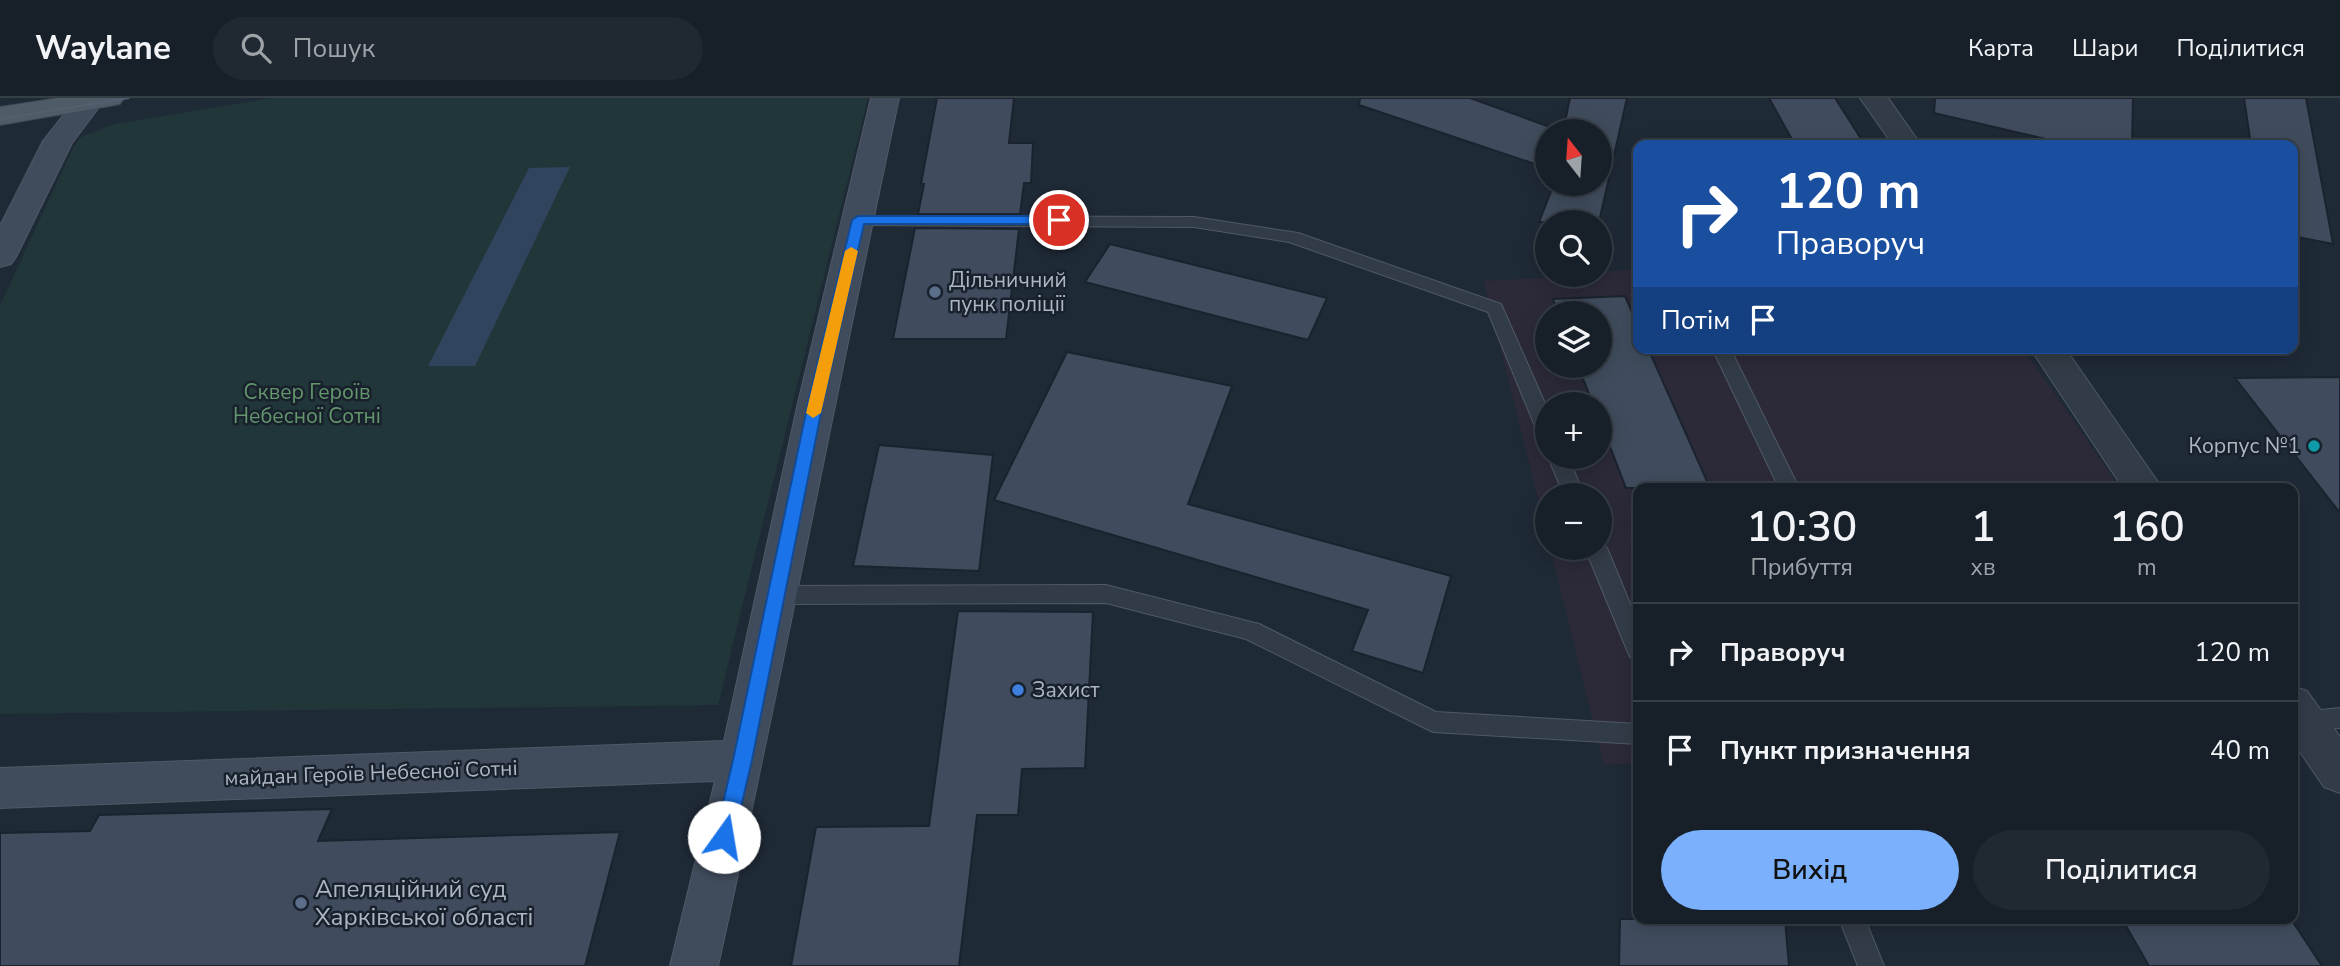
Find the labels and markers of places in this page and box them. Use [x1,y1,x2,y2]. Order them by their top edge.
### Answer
pin [1029,190,1089,250]
place label: Дільничний пунк поліції [949,266,1067,318]
marker: Дільничний пунк поліції [927,284,943,300]
place label: Корпус №1 [2189,432,2300,460]
marker: Корпус №1 [2306,438,2322,454]
place label: Захист [1032,676,1100,704]
marker: Захист [1010,682,1026,698]
place label: Апеляційний суд Харківської області [315,873,533,933]
marker: Апеляційний суд Харківської області [293,895,309,911]

